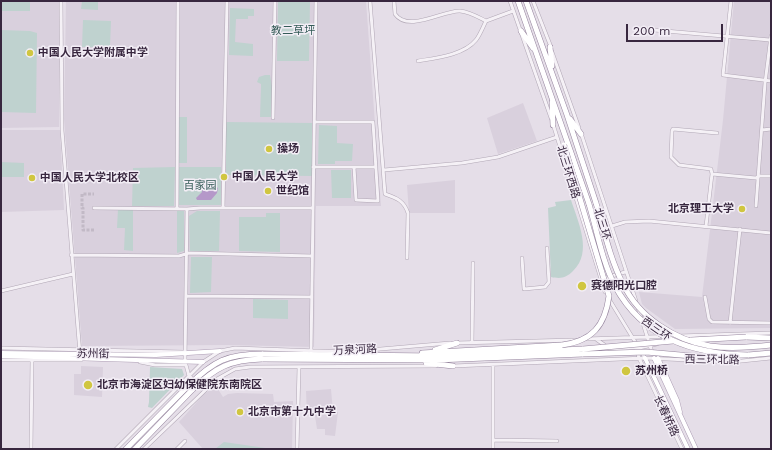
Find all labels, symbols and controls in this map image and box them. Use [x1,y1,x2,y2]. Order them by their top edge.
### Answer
scale bar [628,16,725,42]
park label: 教二草坪 [271,24,315,38]
text: 200 m [633,24,670,38]
place label: 中国人民大学附属中学 [38,46,148,60]
marker: 中国人民大学附属中学 [25,48,35,58]
place label: 操场 [277,142,299,156]
marker: 操场 [264,144,274,154]
street label: 北三环西路 [554,144,582,200]
place label: 中国人民大学 [232,170,298,184]
place label: 中国人民大学北校区 [40,171,139,185]
marker: 中国人民大学 [219,172,229,182]
marker: 中国人民大学北校区 [27,173,37,183]
park label: 百家园 [184,179,216,193]
place label: 世纪馆 [276,184,309,198]
marker: 世纪馆 [263,186,273,196]
place label: 北京理工大学 [668,202,734,216]
marker: 北京理工大学 [737,204,747,214]
street label: 北三环 [591,206,613,242]
place label: 赛德阳光口腔 [591,279,657,293]
marker: 赛德阳光口腔 [576,280,588,292]
street label: 西三环 [639,314,673,344]
street label: 万泉河路 [333,342,377,358]
street label: 苏州街 [76,347,110,361]
street label: 西三环北路 [684,353,740,367]
place label: 苏州桥 [635,364,668,378]
marker: 苏州桥 [620,365,632,377]
place label: 北京市海淀区妇幼保健院东南院区 [97,378,262,392]
marker: 北京市海淀区妇幼保健院东南院区 [82,379,94,391]
street label: 长春桥路 [651,393,681,439]
place label: 北京市第十九中学 [248,405,336,419]
marker: 北京市第十九中学 [235,407,245,417]

